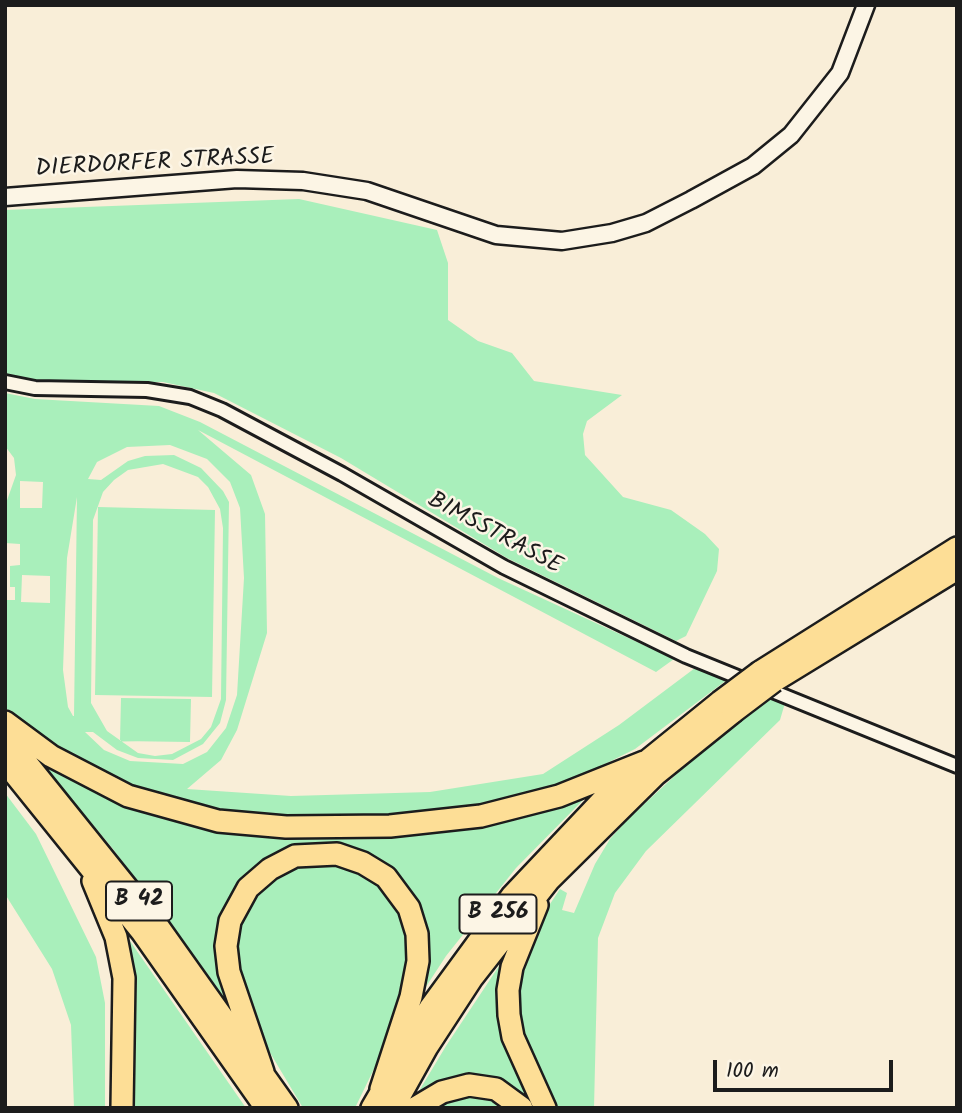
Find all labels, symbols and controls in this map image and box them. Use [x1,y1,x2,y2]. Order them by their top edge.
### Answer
street label: DIERDORFER STRASSE [35,144,275,186]
street label: BIMSSTRASSE [422,488,566,582]
road number: B 42 [106,882,172,920]
road number: B 256 [460,894,536,934]
scale bar [717,1046,897,1090]
text: 100 m [726,1055,779,1088]

